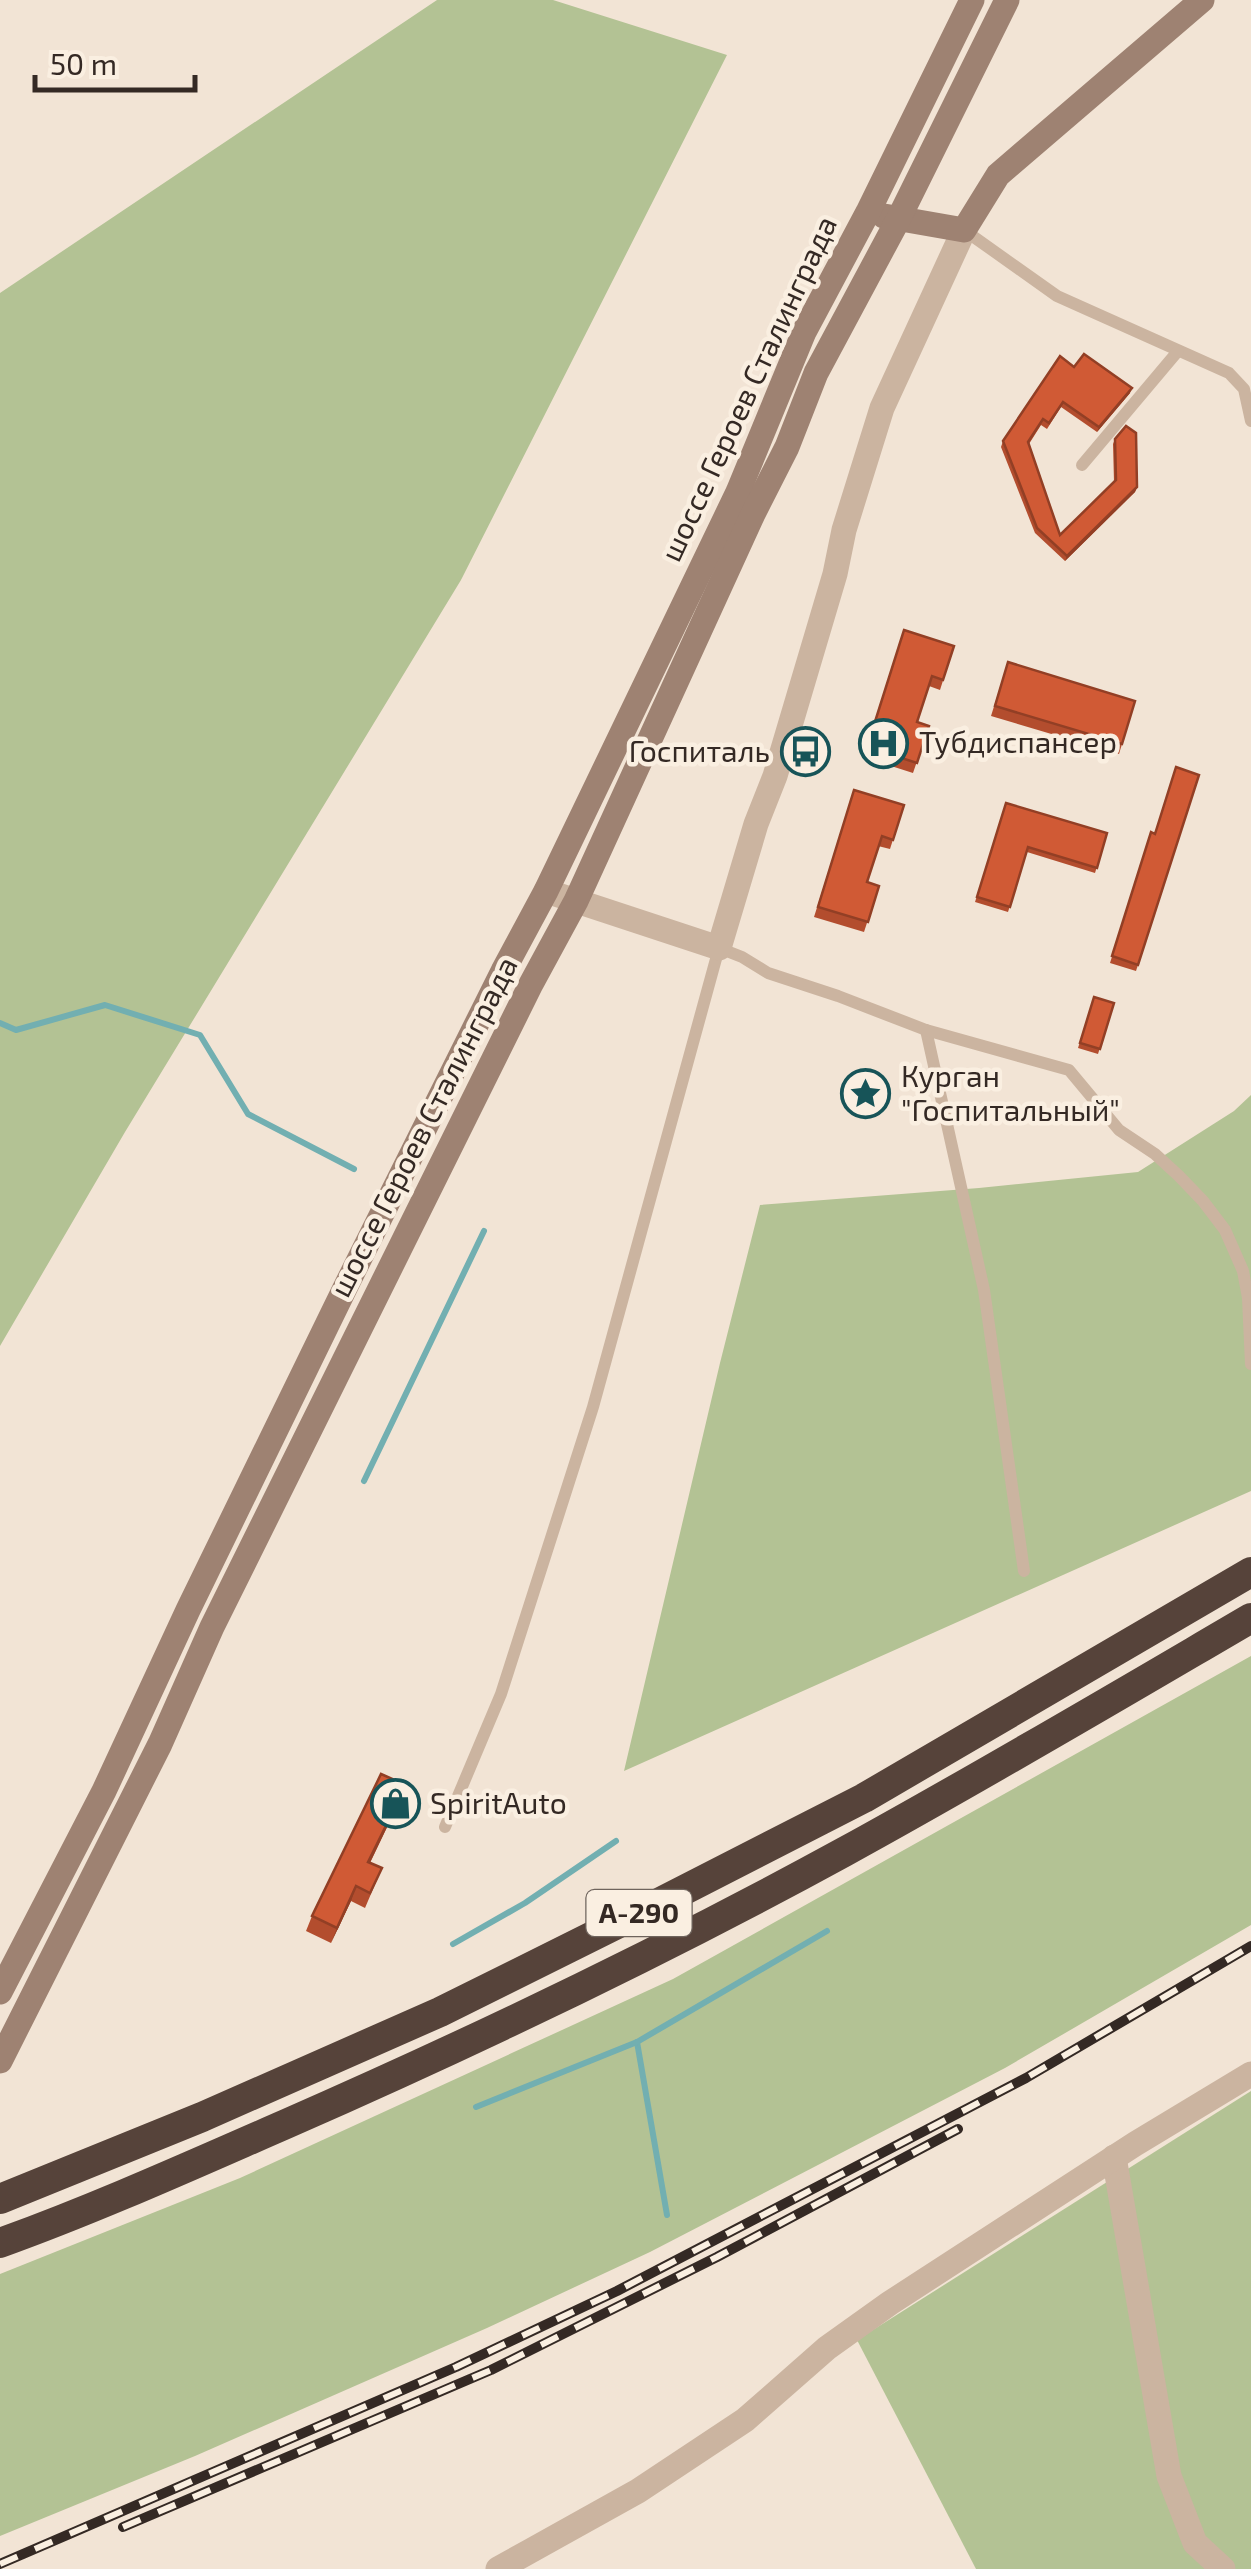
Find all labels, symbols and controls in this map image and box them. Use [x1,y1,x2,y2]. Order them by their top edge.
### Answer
scale bar [35,30,195,92]
text: 50 m [50,45,117,81]
street label: шоссе Героев Сталинграда [651,210,843,567]
hospital icon: Тубдиспансер [858,717,910,769]
place label: Тубдиспансер [919,723,1117,760]
bus stop icon: Госпиталь [779,726,831,778]
place label: Госпиталь [629,732,770,768]
street label: шоссе Героев Сталинграда [321,950,524,1302]
place label: Курган "Госпитальный" [901,1057,1120,1127]
place icon: Курган "Госпитальный" [840,1068,892,1120]
shop icon: SpiritAuto [369,1778,421,1830]
place label: SpiritAuto [430,1784,567,1820]
road number: А-290 [586,1890,692,1936]

